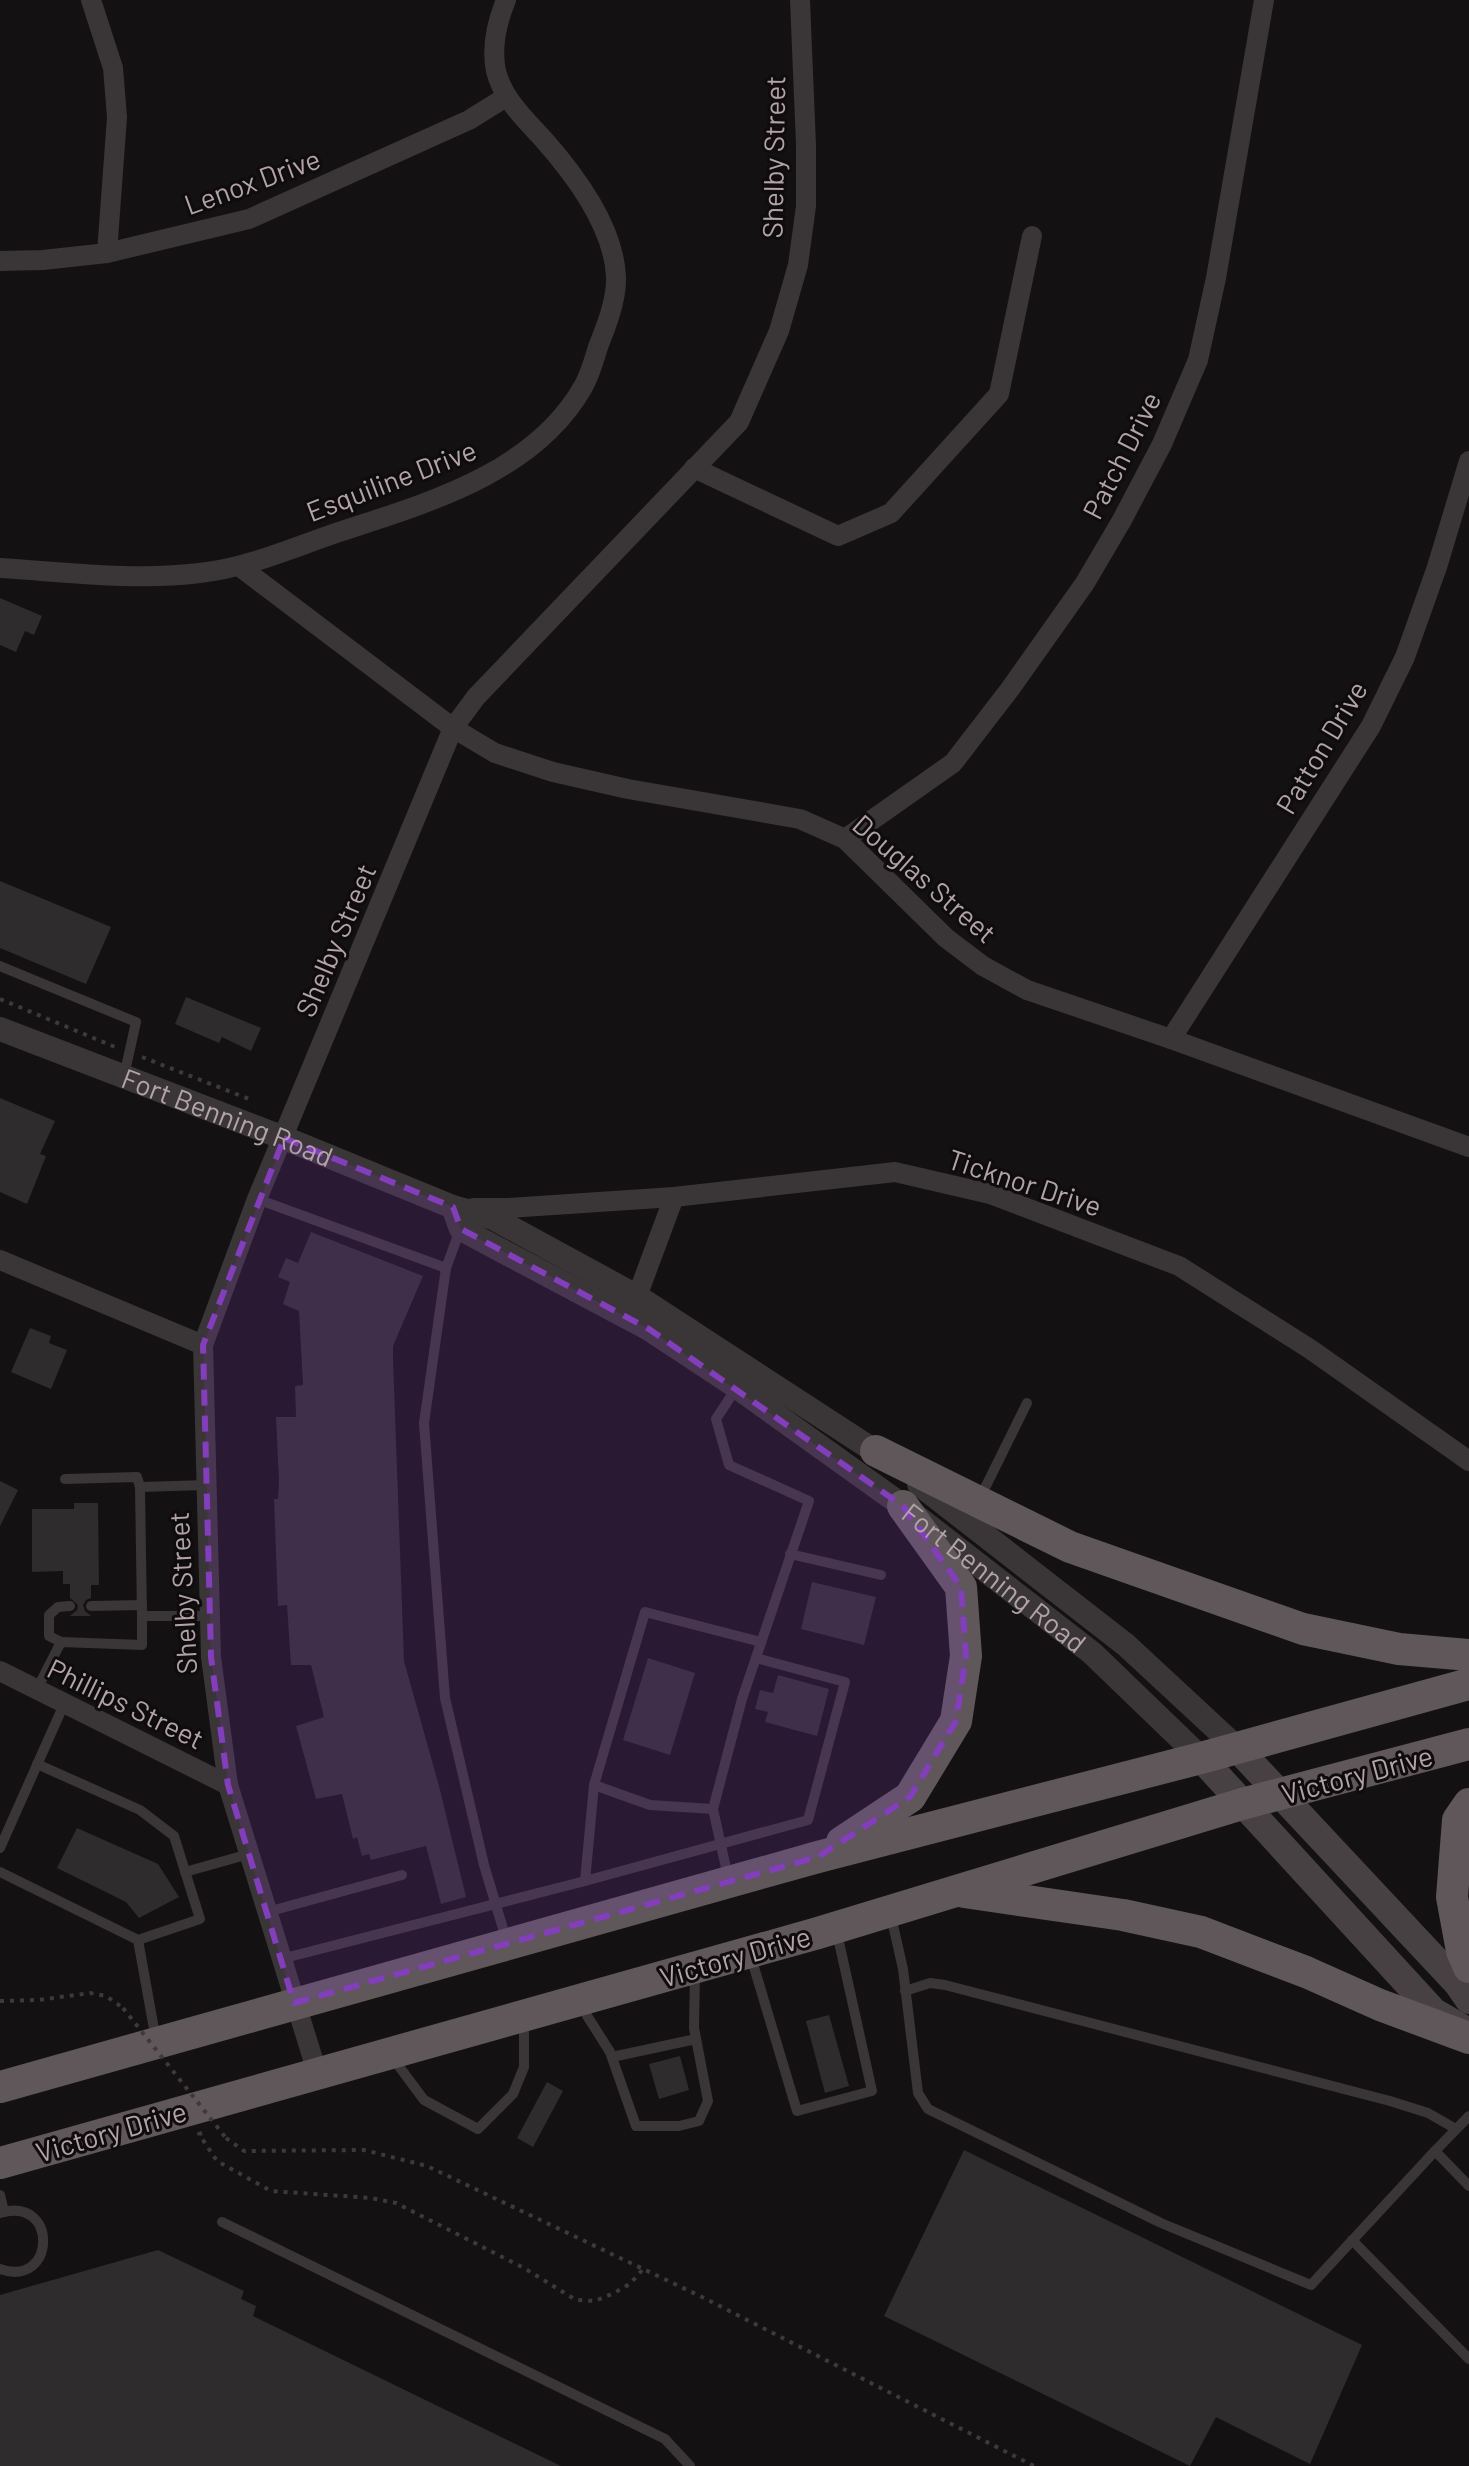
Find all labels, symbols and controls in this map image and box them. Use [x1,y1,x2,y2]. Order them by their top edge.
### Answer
street label: Shelby Street [755,75,791,239]
street label: Lenox Drive [179,141,325,221]
street label: Patch Drive [1075,386,1167,524]
street label: Esquiline Drive [301,432,481,528]
street label: Patton Drive [1268,674,1374,820]
street label: Douglas Street [846,807,1004,949]
street label: Shelby Street [288,859,382,1021]
street label: Fort Benning Road [117,1060,338,1173]
street label: Ticknor Drive [944,1141,1106,1223]
street label: Fort Benning Road [896,1495,1093,1659]
street label: Shelby Street [161,1511,203,1675]
street label: Phillips Street [42,1651,210,1755]
street label: Victory Drive [1278,1738,1436,1810]
street label: Victory Drive [656,1918,814,1994]
street label: Victory Drive [32,2093,190,2169]

